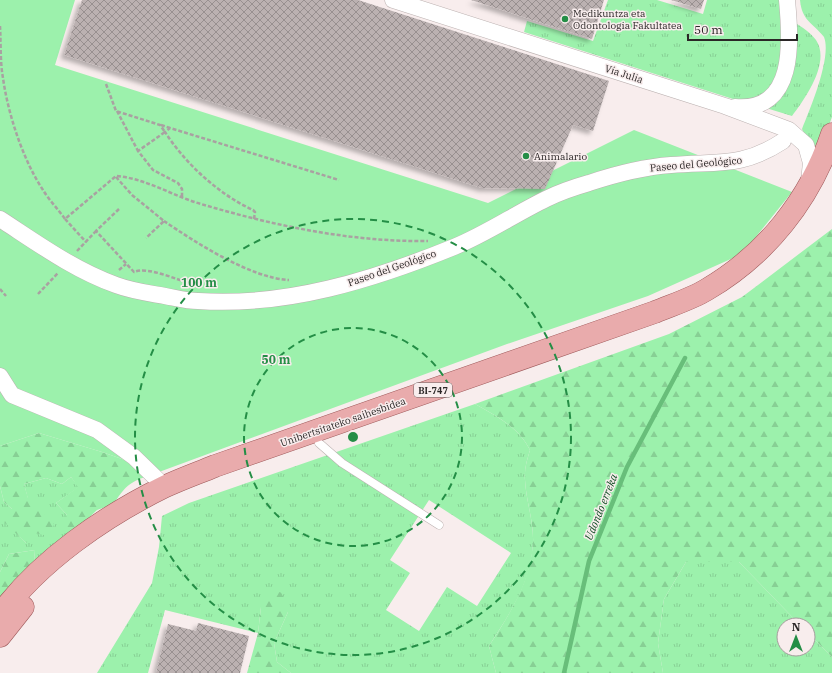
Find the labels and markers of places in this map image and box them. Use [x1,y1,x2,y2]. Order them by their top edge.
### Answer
place label: Medikuntza eta Odontologia Fakultatea [573,7,683,32]
marker: Medikuntza eta Odontologia Fakultatea [560,14,570,24]
place label: Animalario [534,150,587,163]
marker: Animalario [521,151,531,161]
centre of rings [346,430,360,444]

